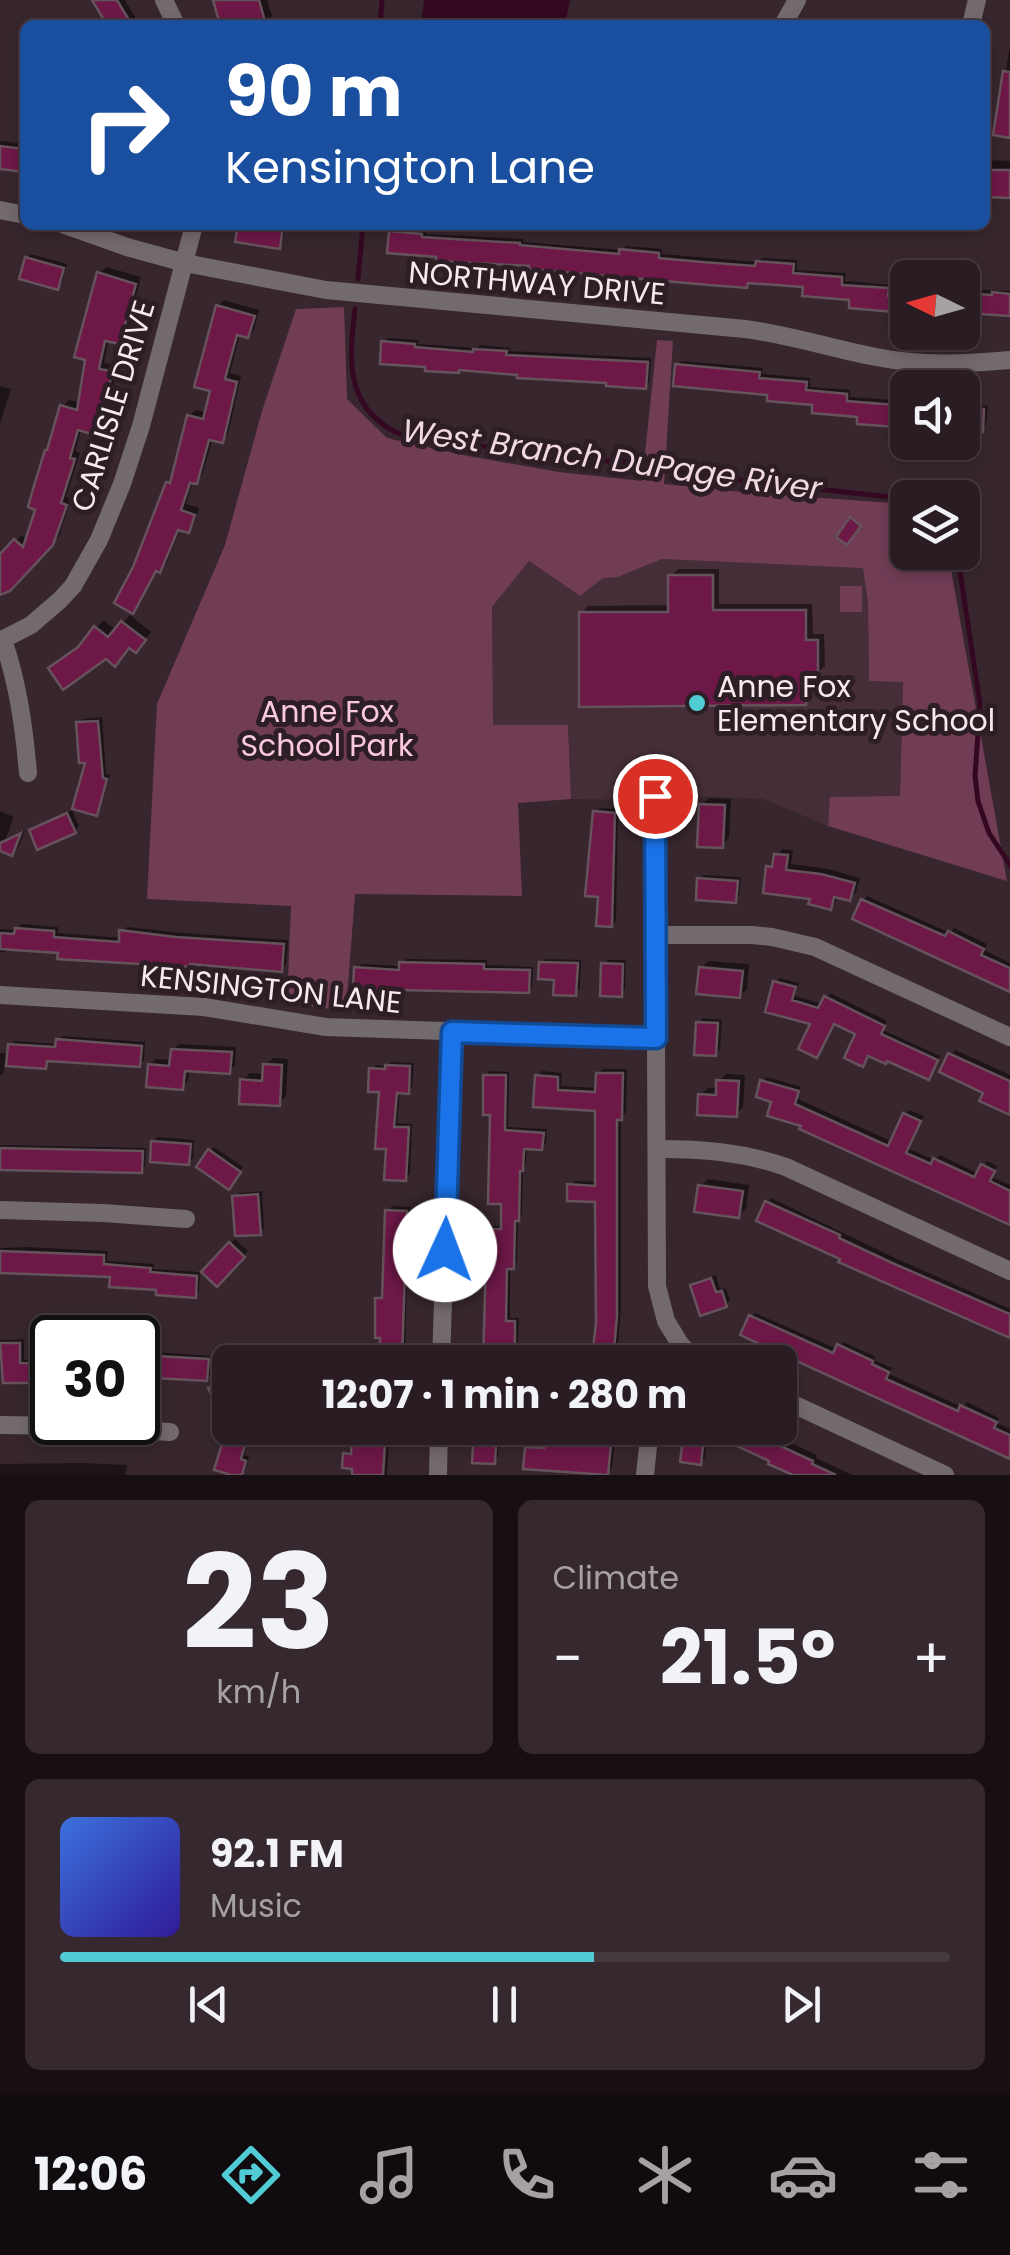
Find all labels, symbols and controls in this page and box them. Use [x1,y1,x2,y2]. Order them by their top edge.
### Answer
text: 90 m [225,42,403,141]
icon: right [60,60,190,190]
text: Kensington Lane [225,136,595,199]
street label: NORTHWAY DRIVE [407,250,667,316]
north arrow [890,260,980,350]
map controls [890,260,980,570]
street label: CARLISLE DRIVE [61,295,165,517]
button: sound [890,370,980,460]
water label: West Branch DuPage River [399,407,826,511]
button: layers [890,480,980,570]
place label: Anne Fox Elementary School [717,665,995,742]
park label: Anne Fox School Park [240,690,414,767]
marker: Anne Fox Elementary School [686,692,708,714]
pin [613,754,698,839]
icon: arrive [628,769,683,824]
street label: KENSINGTON LANE [138,954,404,1024]
position arrow [393,1198,497,1302]
speed limit sign: 30 [30,1315,160,1445]
text: 12:07 · 1 min · 280 m [322,1368,687,1421]
text: 23 [182,1511,335,1694]
text: Climate [553,1555,679,1600]
text: 21.5° [660,1605,835,1710]
text: − [553,1620,583,1697]
text: + [912,1620,950,1697]
text: km/h [216,1669,301,1714]
text: 92.1 FM [210,1827,344,1880]
text: Music [210,1883,302,1928]
icon: previous [181,1977,236,2032]
icon: pause [477,1977,532,2032]
icon: next [774,1977,829,2032]
icon: directions [216,2140,286,2210]
icon: music [354,2140,424,2210]
icon: phone [492,2140,562,2210]
icon: climate [630,2140,700,2210]
icon: car [768,2140,838,2210]
icon: filters [906,2140,976,2210]
text: 12:06 [34,2143,147,2206]

